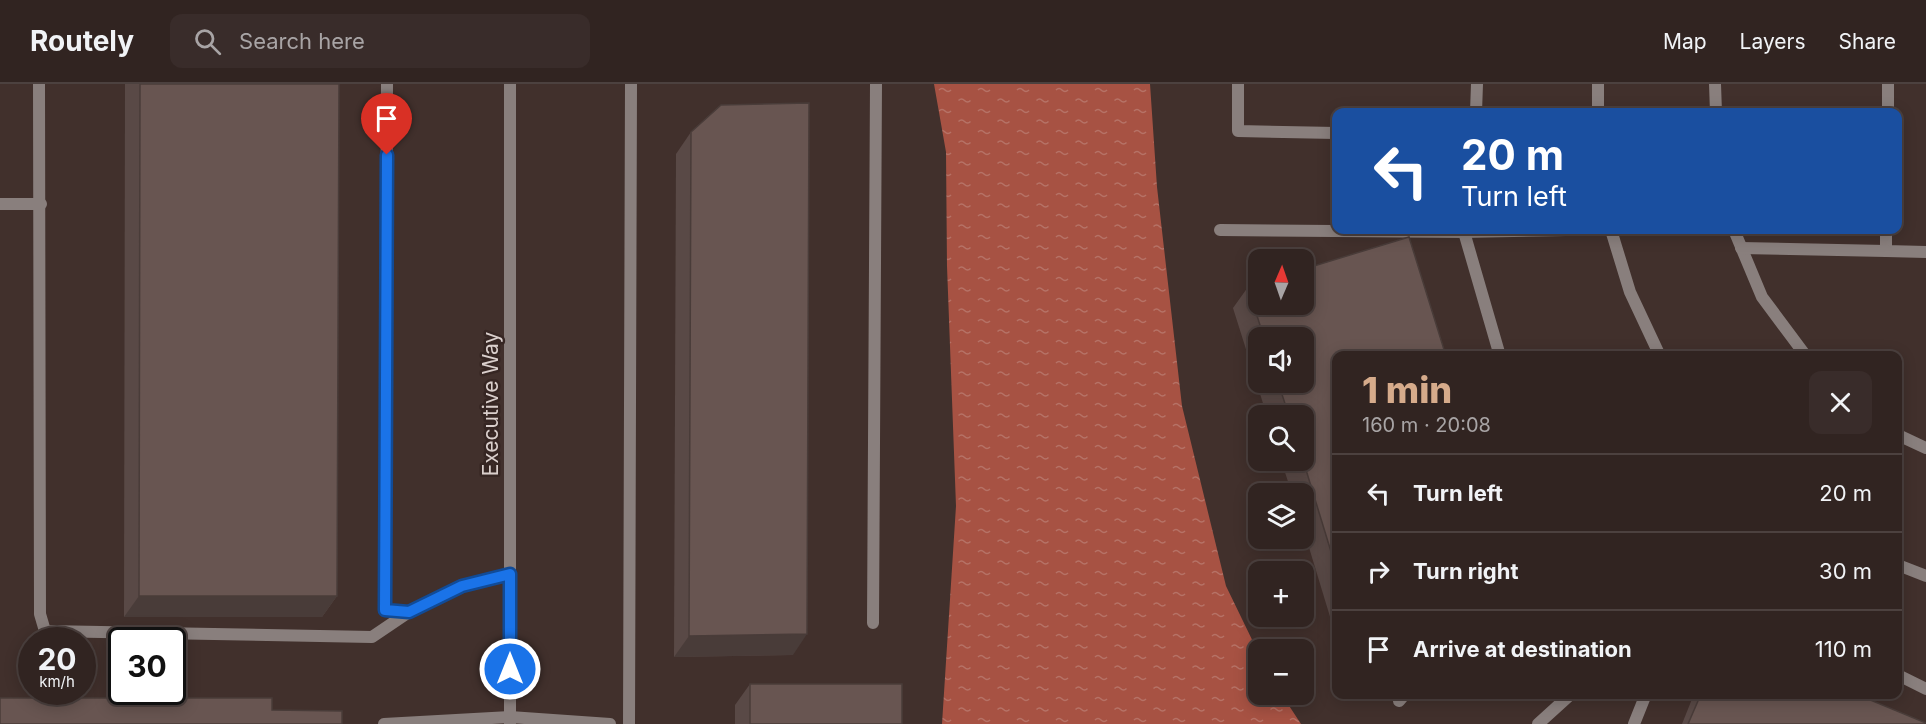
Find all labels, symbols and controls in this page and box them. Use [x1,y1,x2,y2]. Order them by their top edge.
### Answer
search box [170,14,590,68]
text: Routely [30,24,134,58]
icon: search [191,25,224,58]
text: Search here [239,28,365,54]
text: Map [1663,29,1707,54]
text: Layers [1740,29,1806,54]
text: Share [1839,29,1896,54]
pin [361,93,412,155]
icon: arrive [370,102,403,135]
text: 20 m [1461,129,1564,180]
icon: left [1362,132,1440,210]
text: Turn left [1461,180,1567,213]
north arrow [1248,249,1314,315]
map controls [1248,249,1314,705]
button: sound [1248,327,1314,393]
street label: Executive Way [478,331,503,476]
text: 1 min [1362,368,1452,412]
button: close [1809,371,1872,434]
button: search [1248,405,1314,471]
text: 160 m · 20:08 [1362,413,1491,437]
icon: left [1362,477,1395,510]
text: Turn left [1413,480,1503,506]
text: 20 m [1819,480,1872,506]
button: layers [1248,483,1314,549]
icon: right [1362,555,1395,588]
text: Turn right [1413,558,1519,584]
text: 30 m [1819,558,1872,584]
button: + [1248,561,1314,627]
speed limit sign: 30 [108,627,186,705]
icon: arrive [1362,633,1395,666]
text: Arrive at destination [1413,636,1632,662]
text: 110 m [1815,636,1872,662]
position arrow [478,637,542,701]
button: − [1248,639,1314,705]
text: 20 [37,641,77,677]
text: km/h [39,672,75,691]

